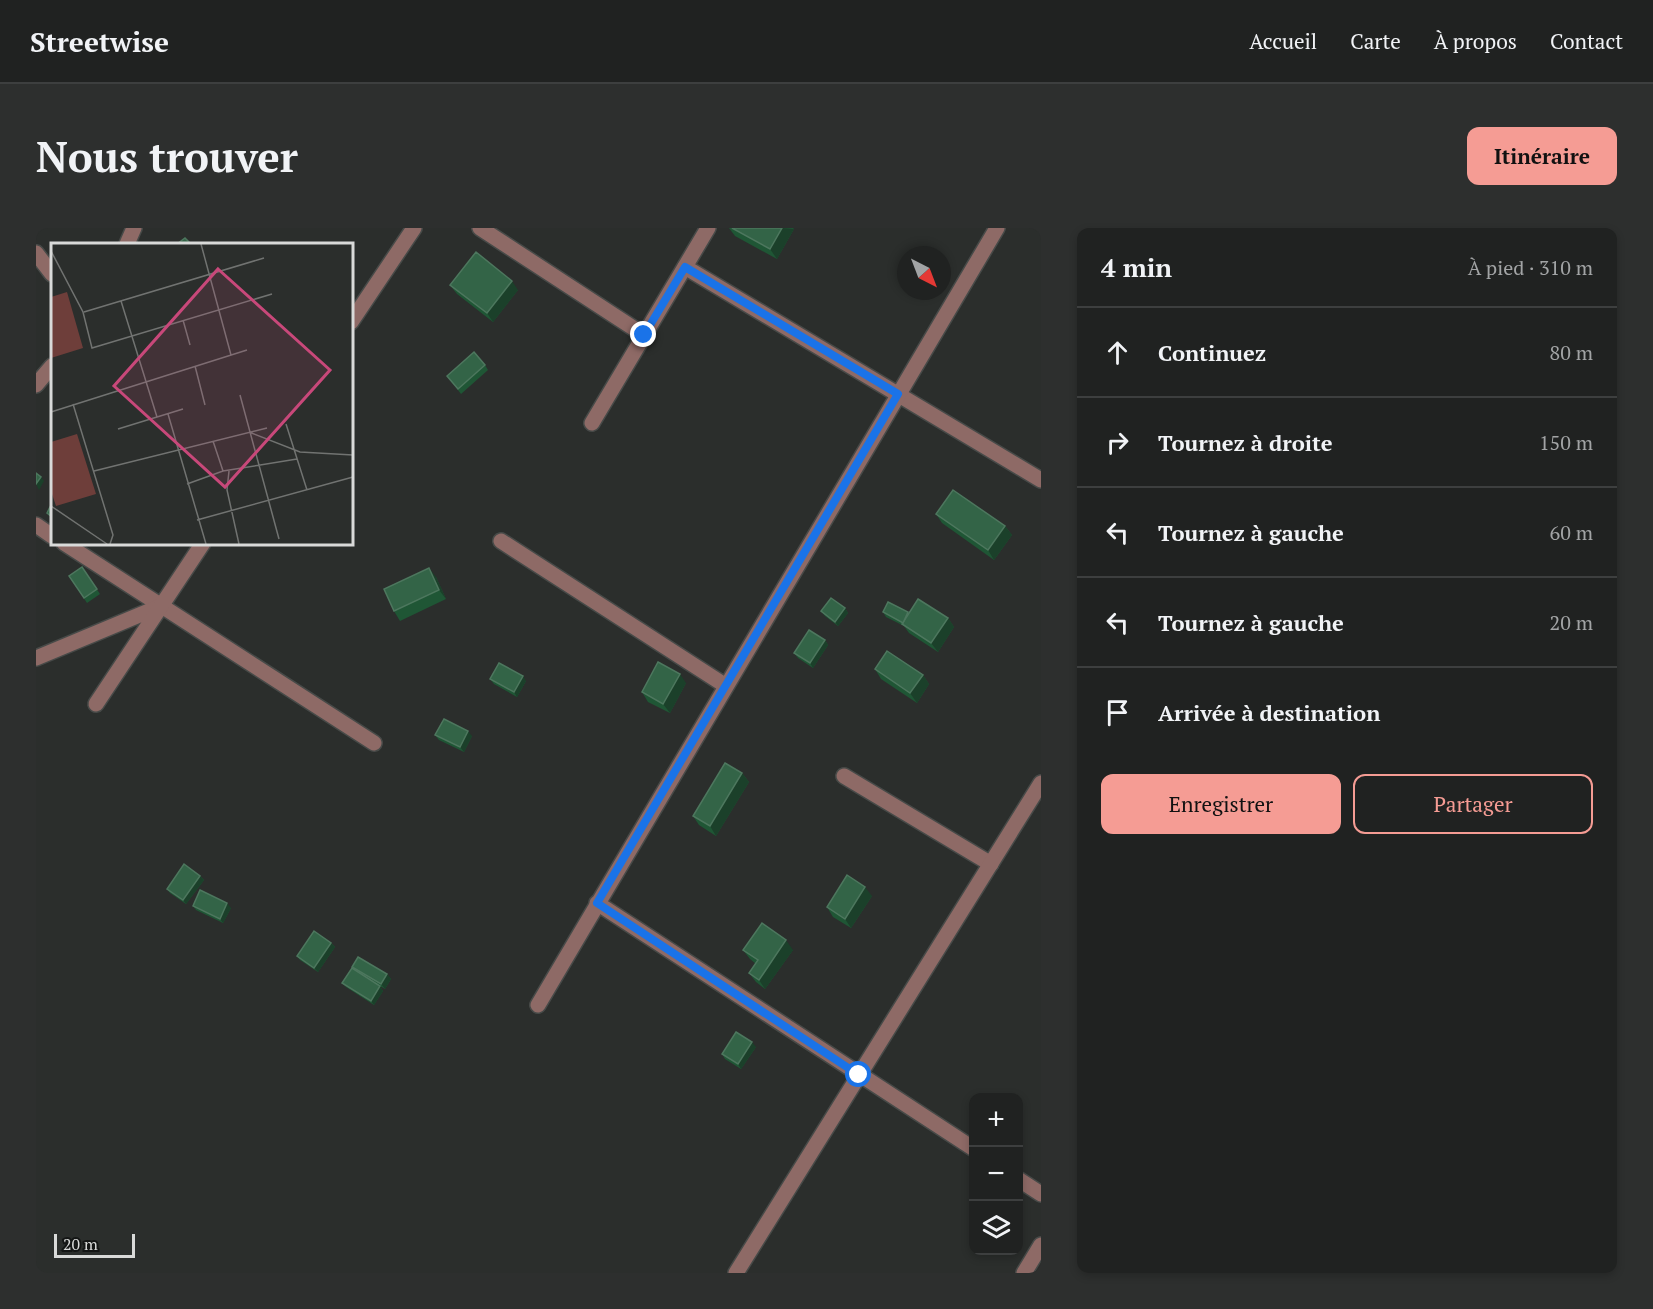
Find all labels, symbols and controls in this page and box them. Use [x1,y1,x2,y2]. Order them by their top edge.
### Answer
text: Streetwise [30,23,169,60]
text: Accueil [1249,27,1317,55]
text: Carte [1350,27,1401,55]
text: À propos [1434,27,1517,55]
text: Contact [1550,27,1623,55]
button: Itinéraire [1467,127,1617,185]
text: Nous trouver [36,128,298,184]
inset map [51,243,352,544]
north arrow [897,246,951,300]
text: 4 min [1101,250,1172,284]
text: À pied · 310 m [1468,254,1593,281]
route end [630,321,656,347]
icon: ahead [1101,336,1134,369]
text: Continuez [1158,338,1266,367]
text: 80 m [1550,339,1593,366]
icon: right [1101,426,1134,459]
text: Tournez à droite [1158,428,1333,457]
text: 150 m [1539,429,1593,456]
icon: left [1101,516,1134,549]
text: Tournez à gauche [1158,518,1344,547]
text: 60 m [1550,519,1593,546]
icon: left [1101,606,1134,639]
text: Tournez à gauche [1158,608,1344,637]
text: 20 m [1550,609,1593,636]
icon: arrive [1101,696,1134,729]
text: Arrivée à destination [1158,698,1380,727]
button: Enregistrer [1101,774,1341,834]
button: Partager [1353,774,1593,834]
route start [845,1061,871,1087]
map controls [969,1093,1023,1255]
button: + [969,1093,1023,1147]
button: − [969,1147,1023,1201]
button: layers [969,1201,1023,1255]
scale bar [54,1231,135,1258]
text: 20 m [63,1233,98,1255]

